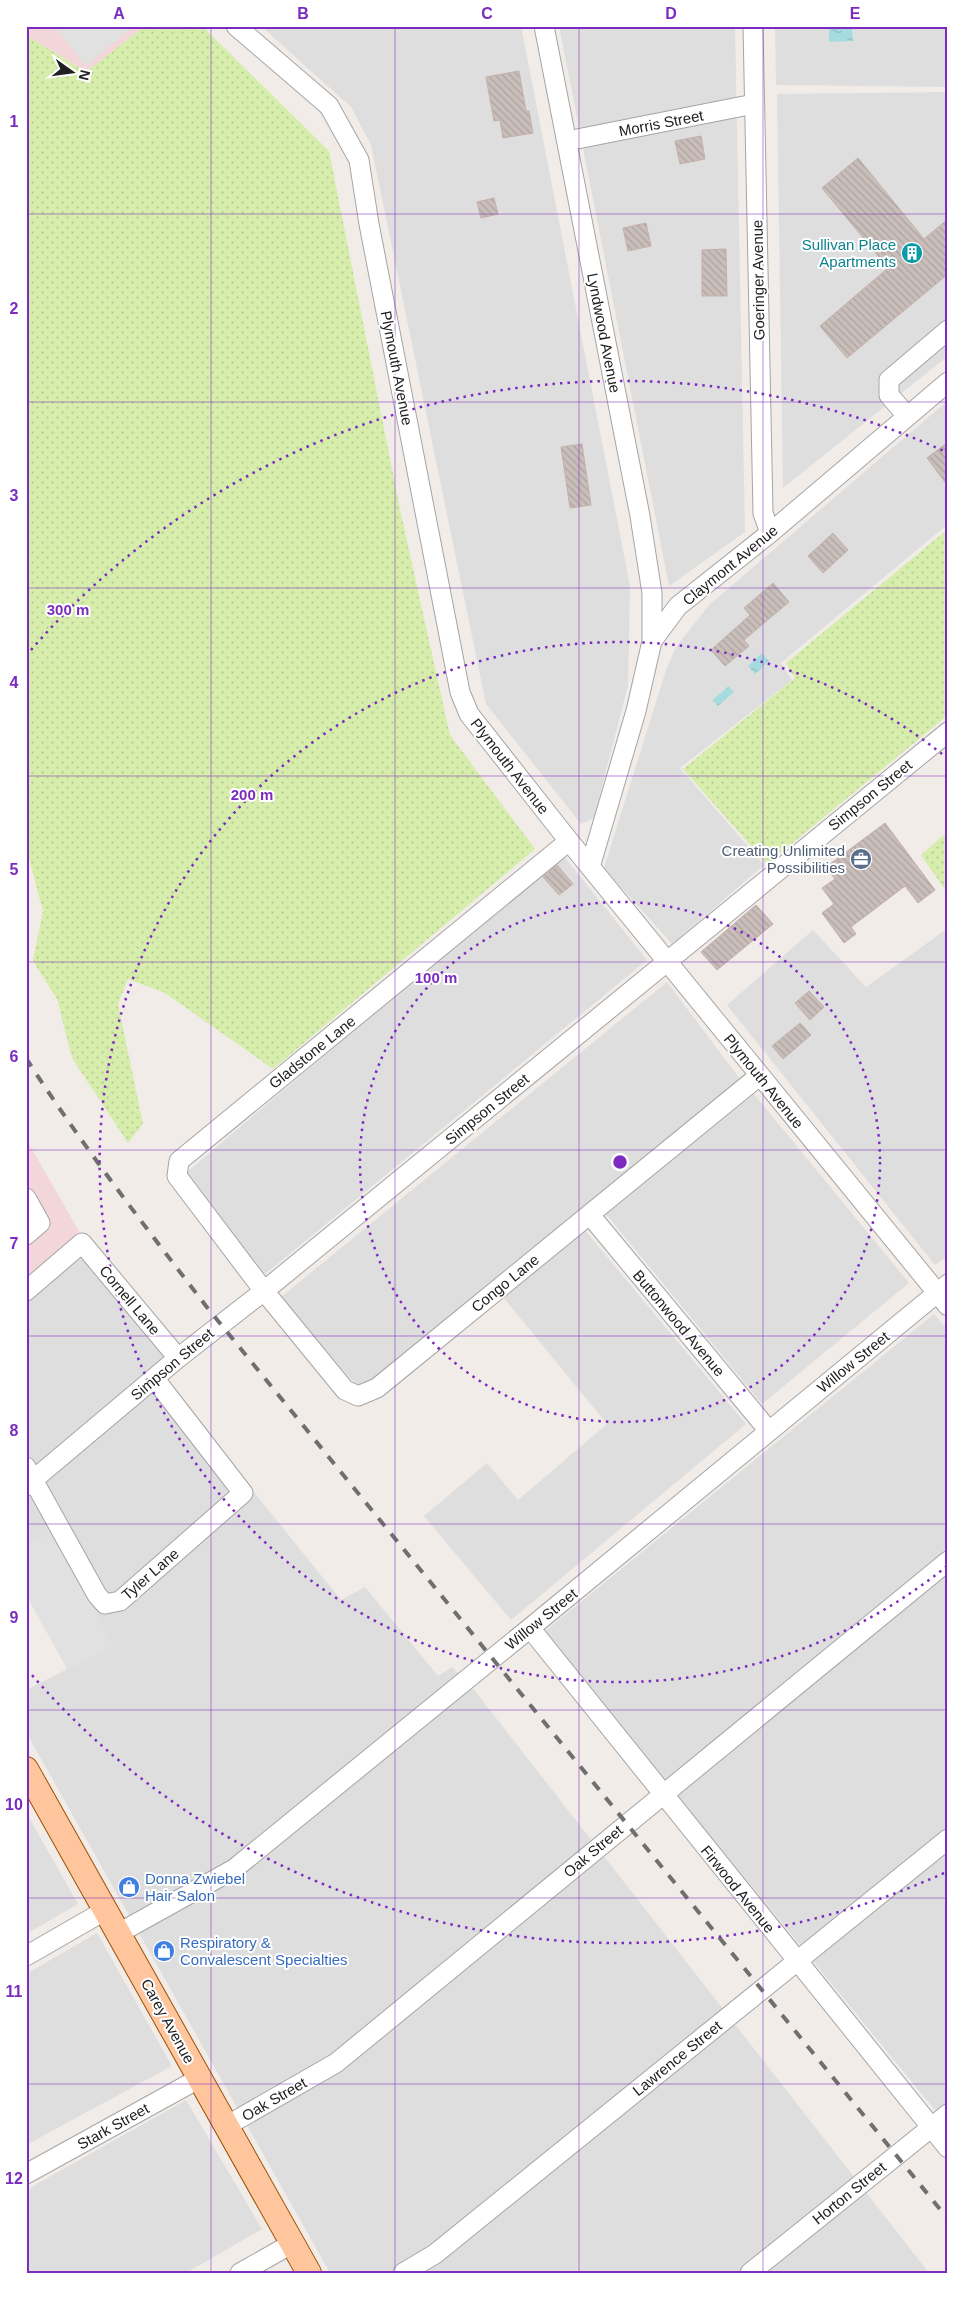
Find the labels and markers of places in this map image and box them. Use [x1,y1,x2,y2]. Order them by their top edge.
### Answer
place label: Sullivan Place Apartments [802,236,896,270]
building icon: Sullivan Place Apartments [900,241,924,265]
place label: Creating Unlimited Possibilities [722,842,845,876]
office icon: Creating Unlimited Possibilities [849,847,873,871]
centre of rings [611,1153,629,1171]
place label: Donna Zwiebel Hair Salon [145,1870,245,1904]
shop icon: Donna Zwiebel Hair Salon [117,1875,141,1899]
place label: Respiratory & Convalescent Specialties [180,1934,348,1968]
shop icon: Respiratory & Convalescent Specialties [152,1939,176,1963]

